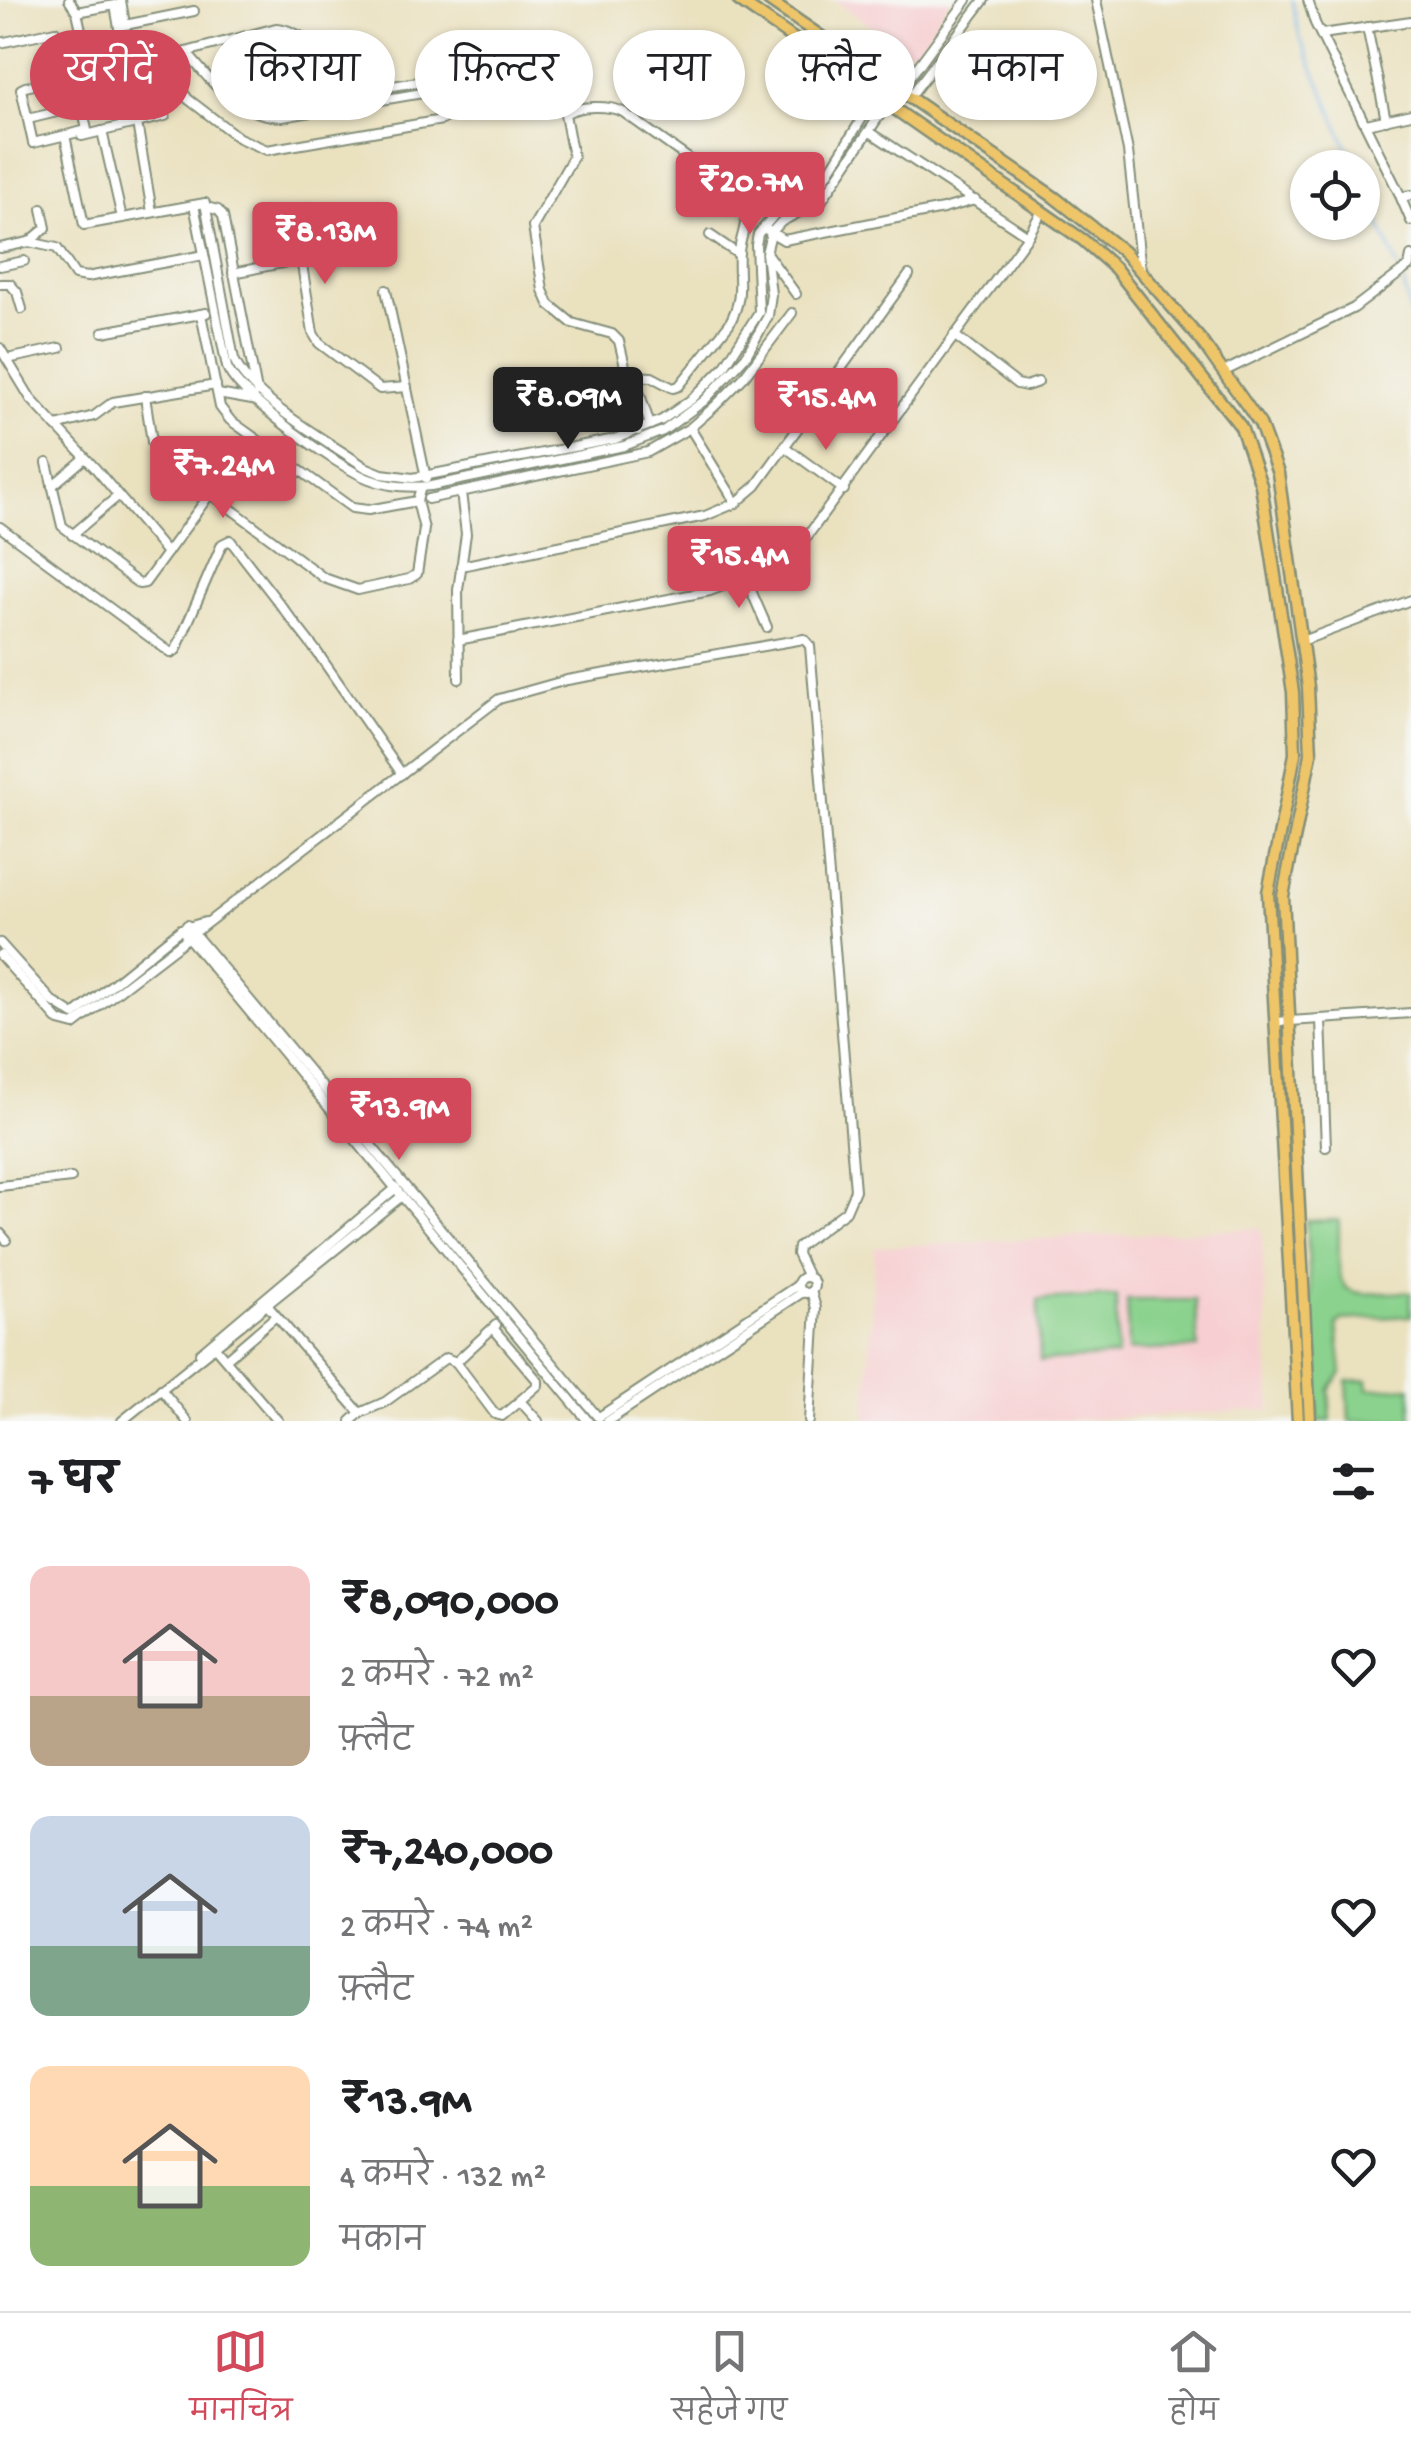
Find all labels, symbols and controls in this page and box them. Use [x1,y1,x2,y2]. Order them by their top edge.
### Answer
chip: खरीदें [30,30,191,120]
chip: किराया [211,30,395,120]
chip: फ़िल्टर [415,30,593,120]
chip: नया [613,30,745,120]
chip: फ़्लैट [765,30,915,120]
chip: मकान [935,30,1097,120]
map controls [1290,150,1380,240]
button: locate [1290,150,1380,240]
pin: ₹20.7M [669,152,831,237]
text: ₹20.7M [698,165,802,203]
pin: ₹8.13M [244,202,406,287]
text: ₹8.13M [274,215,376,253]
pin: ₹8.09M [487,367,649,452]
pin: ₹15.4M [745,368,907,453]
text: ₹8.09M [515,380,621,418]
text: ₹15.4M [776,381,876,419]
pin: ₹7.24M [142,436,304,521]
text: ₹7.24M [172,449,274,487]
pin: ₹15.4M [658,526,820,611]
text: ₹15.4M [689,539,789,577]
pin: ₹13.9M [318,1078,480,1163]
text: ₹13.9M [349,1091,449,1129]
icon: filters [1326,1454,1381,1509]
text: 7 घर [30,1460,118,1509]
text: ₹8,090,000 [340,1580,559,1629]
icon: home [110,1606,230,1726]
icon: heart [1326,1639,1381,1694]
text: 2 कमरे · 72 m² [340,1660,534,1698]
text: फ़्लैट [340,1725,413,1763]
text: ₹7,240,000 [340,1830,553,1879]
icon: home [110,1856,230,1976]
icon: heart [1326,1889,1381,1944]
text: 2 कमरे · 74 m² [340,1910,533,1948]
text: फ़्लैट [340,1975,413,2013]
text: ₹13.9M [340,2080,471,2129]
icon: home [110,2106,230,2226]
icon: heart [1326,2139,1381,2194]
text: 4 कमरे · 132 m² [340,2160,546,2198]
text: मकान [340,2225,425,2263]
tab: मानचित्र [190,2324,292,2441]
tab: सहेजे गए [671,2324,787,2441]
tab: होम [1166,2324,1221,2441]

